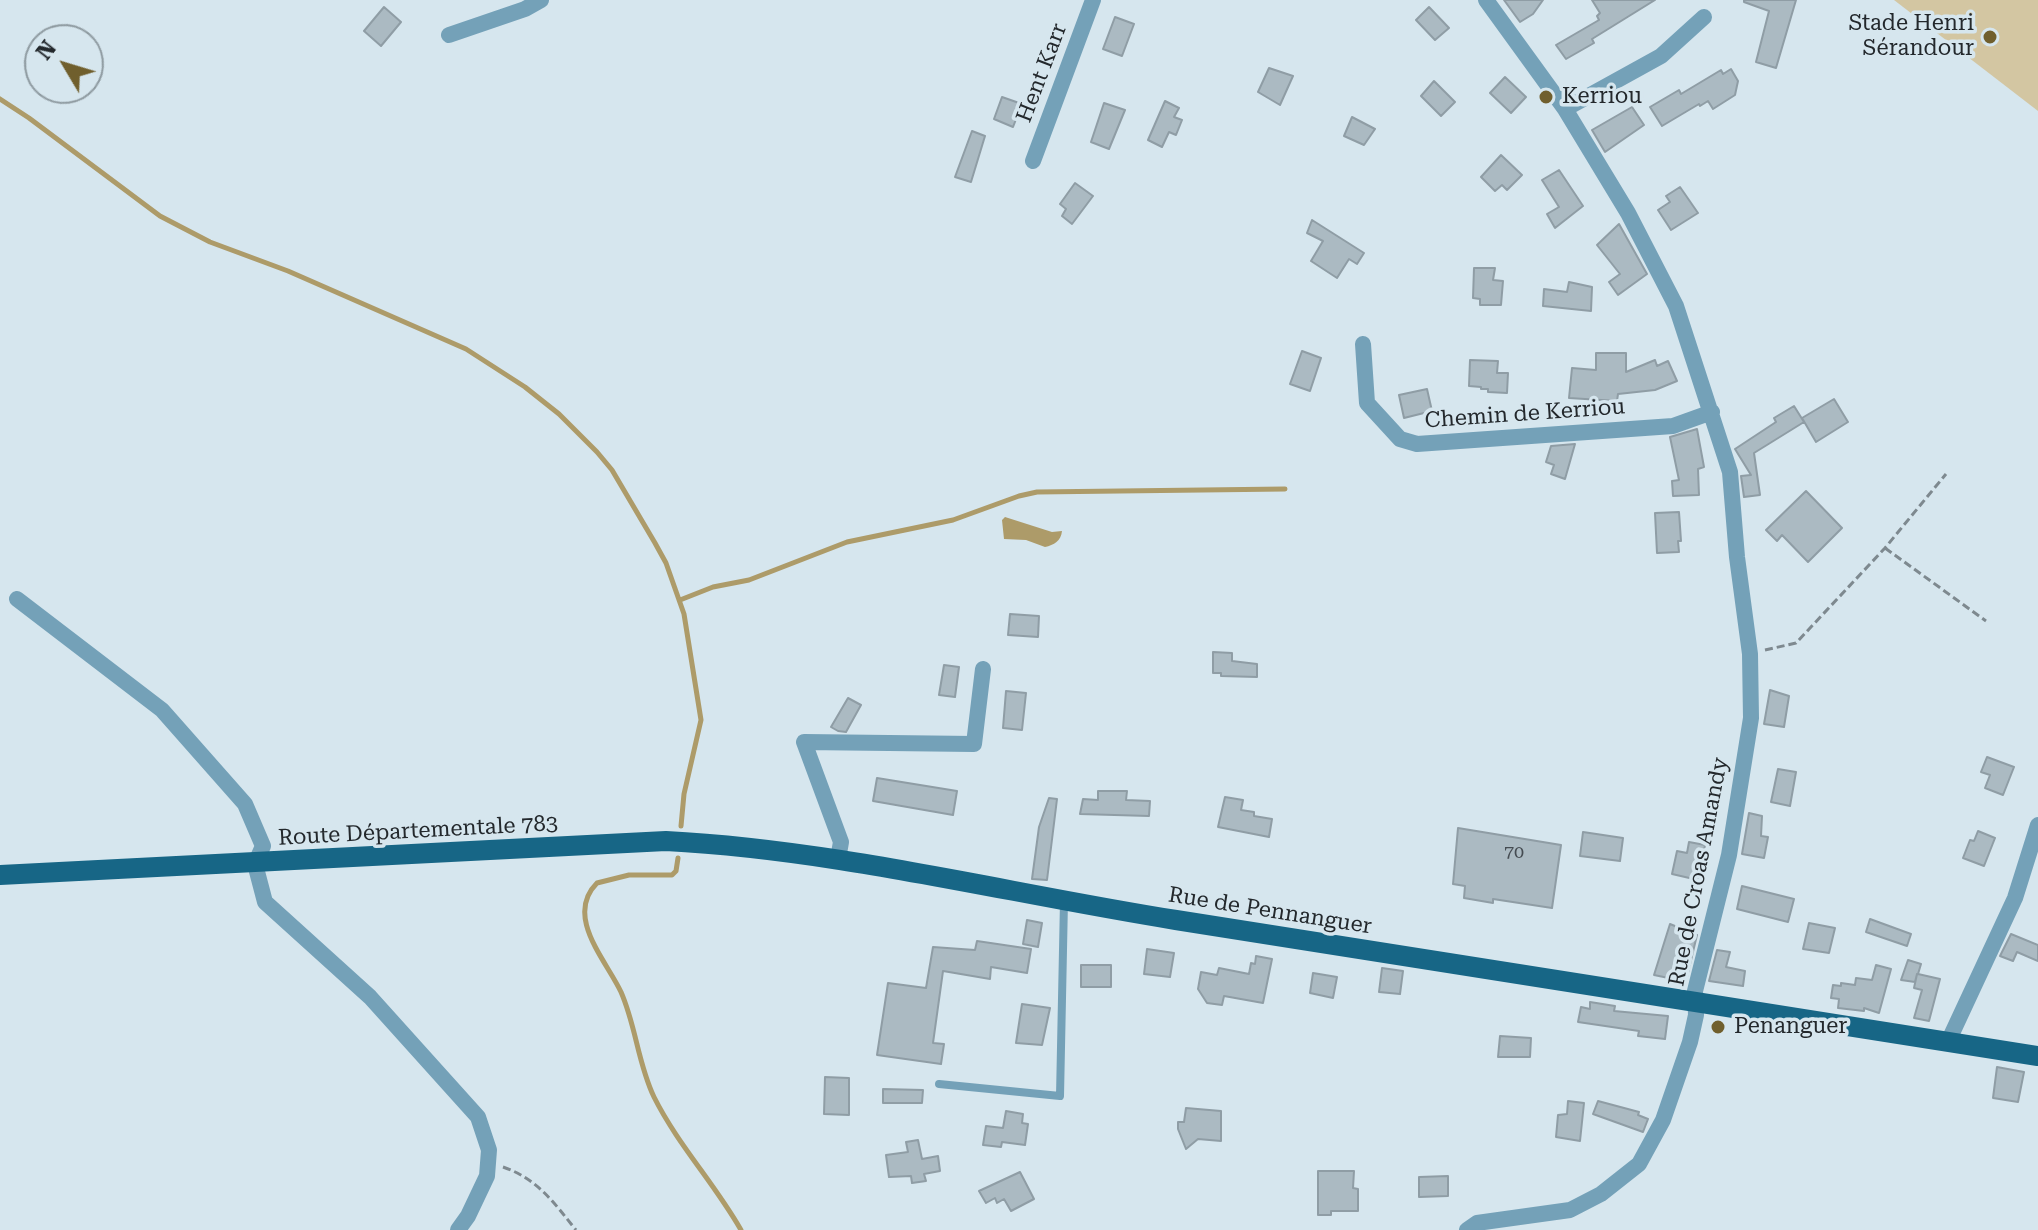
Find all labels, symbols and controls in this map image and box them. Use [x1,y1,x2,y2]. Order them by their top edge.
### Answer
place label: Stade Henri Sérandour [1848,11,1974,62]
street label: Hent Karr [1011,20,1073,126]
north arrow [24,24,104,104]
marker: Stade Henri Sérandour [1981,28,1999,46]
text: N [31,36,61,65]
place label: Kerriou [1562,84,1642,110]
marker: Kerriou [1537,88,1555,106]
street label: Chemin de Kerriou [1424,394,1626,434]
street label: Rue de Croas Amandy [1664,755,1734,989]
street label: Route Départementale 783 [277,810,559,852]
house number: 70 [1504,842,1524,864]
street label: Rue de Pennanguer [1166,882,1374,940]
place label: Penanguer [1734,1014,1847,1040]
marker: Penanguer [1709,1018,1727,1036]

